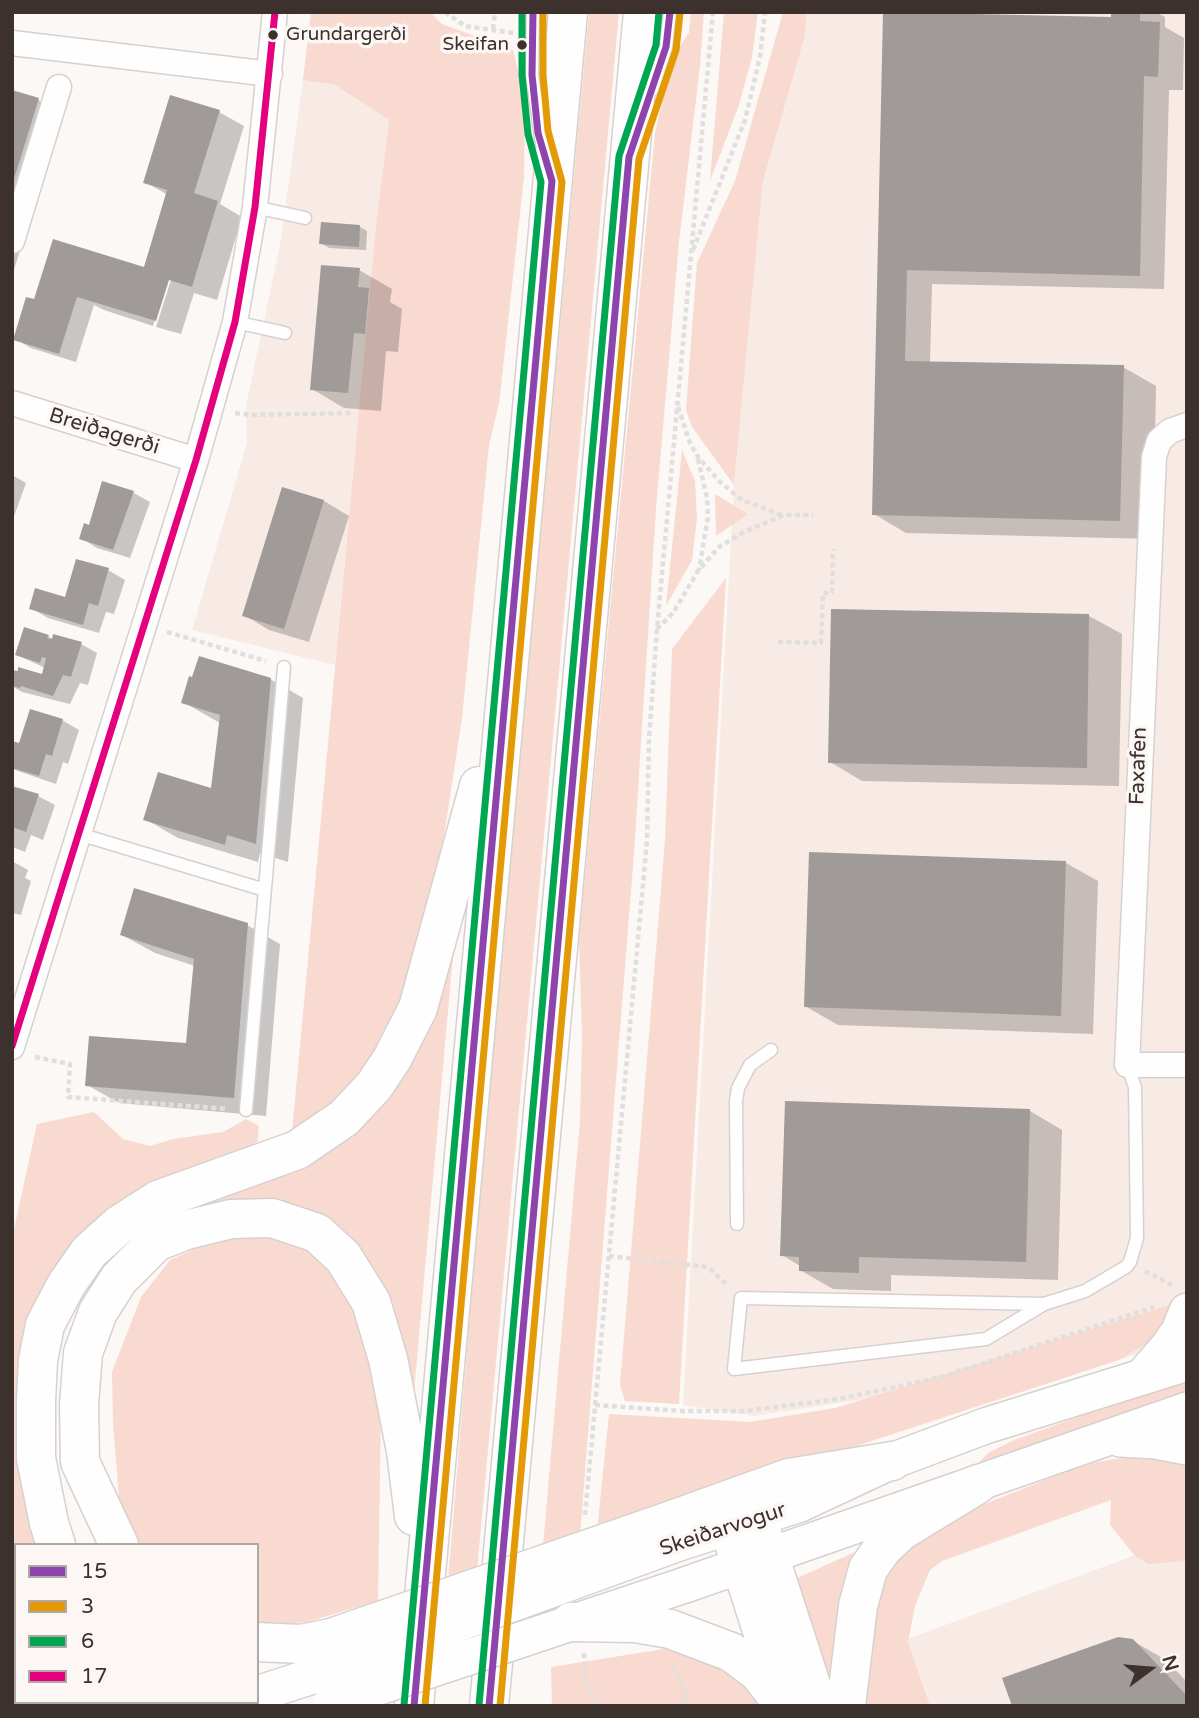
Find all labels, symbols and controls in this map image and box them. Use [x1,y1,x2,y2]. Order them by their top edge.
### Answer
place label: Grundargerði [286,24,406,46]
marker: Grundargerði [266,28,280,42]
place label: Skeifan [443,34,509,56]
marker: Skeifan [515,38,529,52]
street label: Breiðagerði [46,403,162,461]
street label: Faxafen [1125,727,1153,805]
street label: Skeiðarvogur [657,1498,789,1562]
legend [14,1543,259,1704]
text: 15 [81,1559,107,1584]
text: 3 [81,1594,94,1619]
text: 6 [81,1629,94,1654]
north arrow [1115,1634,1185,1704]
text: N [1158,1653,1183,1674]
text: 17 [81,1664,107,1689]

